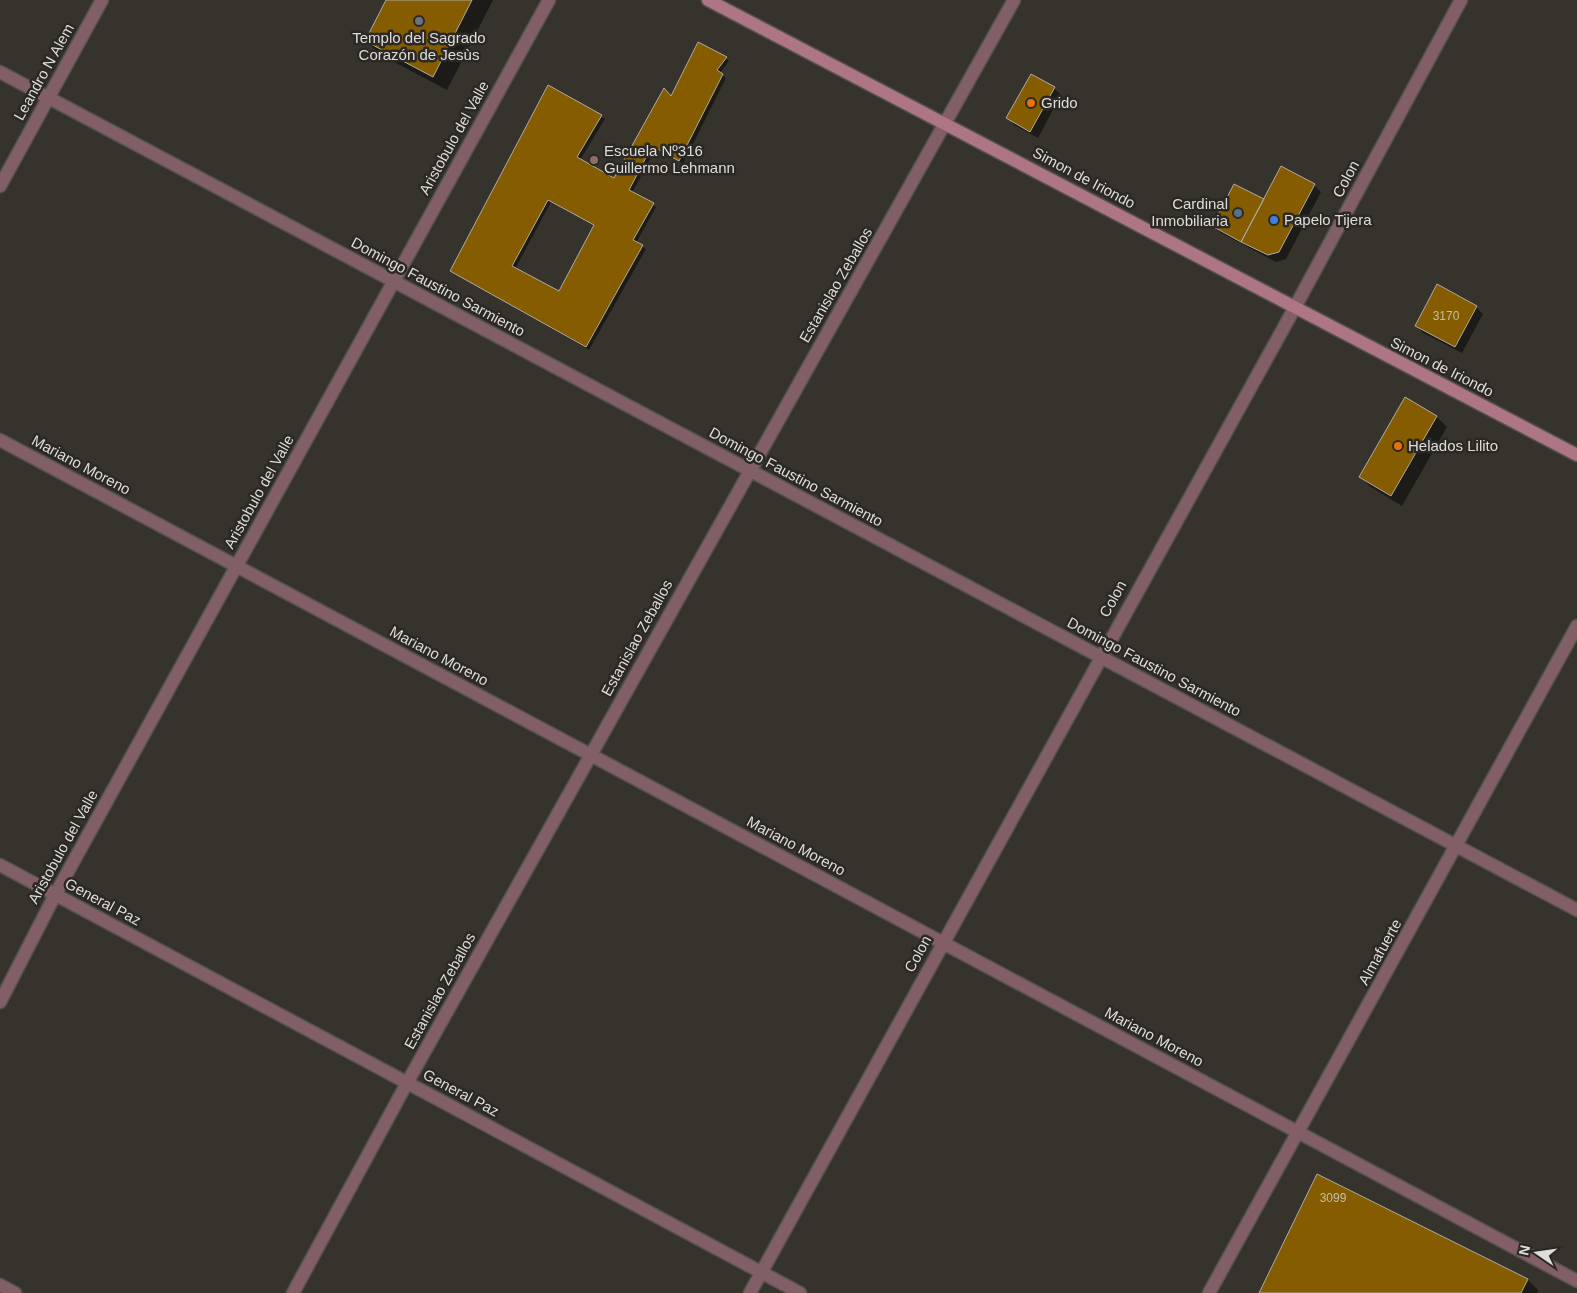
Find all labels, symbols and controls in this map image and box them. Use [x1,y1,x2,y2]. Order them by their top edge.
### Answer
marker: Templo del Sagrado Corazón de Jesùs [413,15,425,27]
street label: Leandro N Alem [10,21,77,123]
place label: Templo del Sagrado Corazón de Jesùs [352,29,486,63]
street label: Aristobulo del Valle [415,78,492,198]
place label: Grido [1041,94,1078,111]
marker: Grido [1025,97,1037,109]
place label: Escuela Nº316 Guillermo Lehmann [604,142,735,176]
street label: Simon de Iriondo [1030,143,1138,212]
marker: Escuela Nº316 Guillermo Lehmann [588,154,600,166]
street label: Colon [1329,157,1362,200]
place label: Cardinal Inmobiliaria [1151,195,1229,229]
marker: Cardinal Inmobiliaria [1232,207,1244,219]
place label: Papelo Tijera [1284,211,1372,228]
marker: Papelo Tijera [1268,214,1280,226]
street label: Estanislao Zeballos [796,224,875,345]
street label: Domingo Faustino Sarmiento [348,233,528,340]
house number: 3170 [1433,309,1460,323]
street label: Simon de Iriondo [1388,333,1497,400]
street label: Domingo Faustino Sarmiento [706,423,886,530]
street label: Mariano Moreno [29,431,133,498]
street label: Aristobulo del Valle [220,432,297,552]
place label: Helados Lilito [1408,437,1498,454]
marker: Helados Lilito [1392,440,1404,452]
street label: Estanislao Zeballos [598,577,676,699]
street label: Colon [1096,577,1129,620]
street label: Domingo Faustino Sarmiento [1064,613,1244,720]
street label: Mariano Moreno [387,622,491,689]
street label: Aristobulo del Valle [24,787,101,907]
street label: Mariano Moreno [744,812,848,879]
street label: General Paz [62,874,144,929]
street label: Almafuerte [1355,916,1405,988]
street label: Estanislao Zeballos [401,930,479,1052]
street label: Colon [901,932,934,975]
street label: Mariano Moreno [1102,1003,1206,1070]
street label: General Paz [420,1065,502,1120]
house number: 3099 [1320,1191,1347,1205]
north arrow [1512,1228,1562,1278]
text: N [1515,1243,1533,1257]

